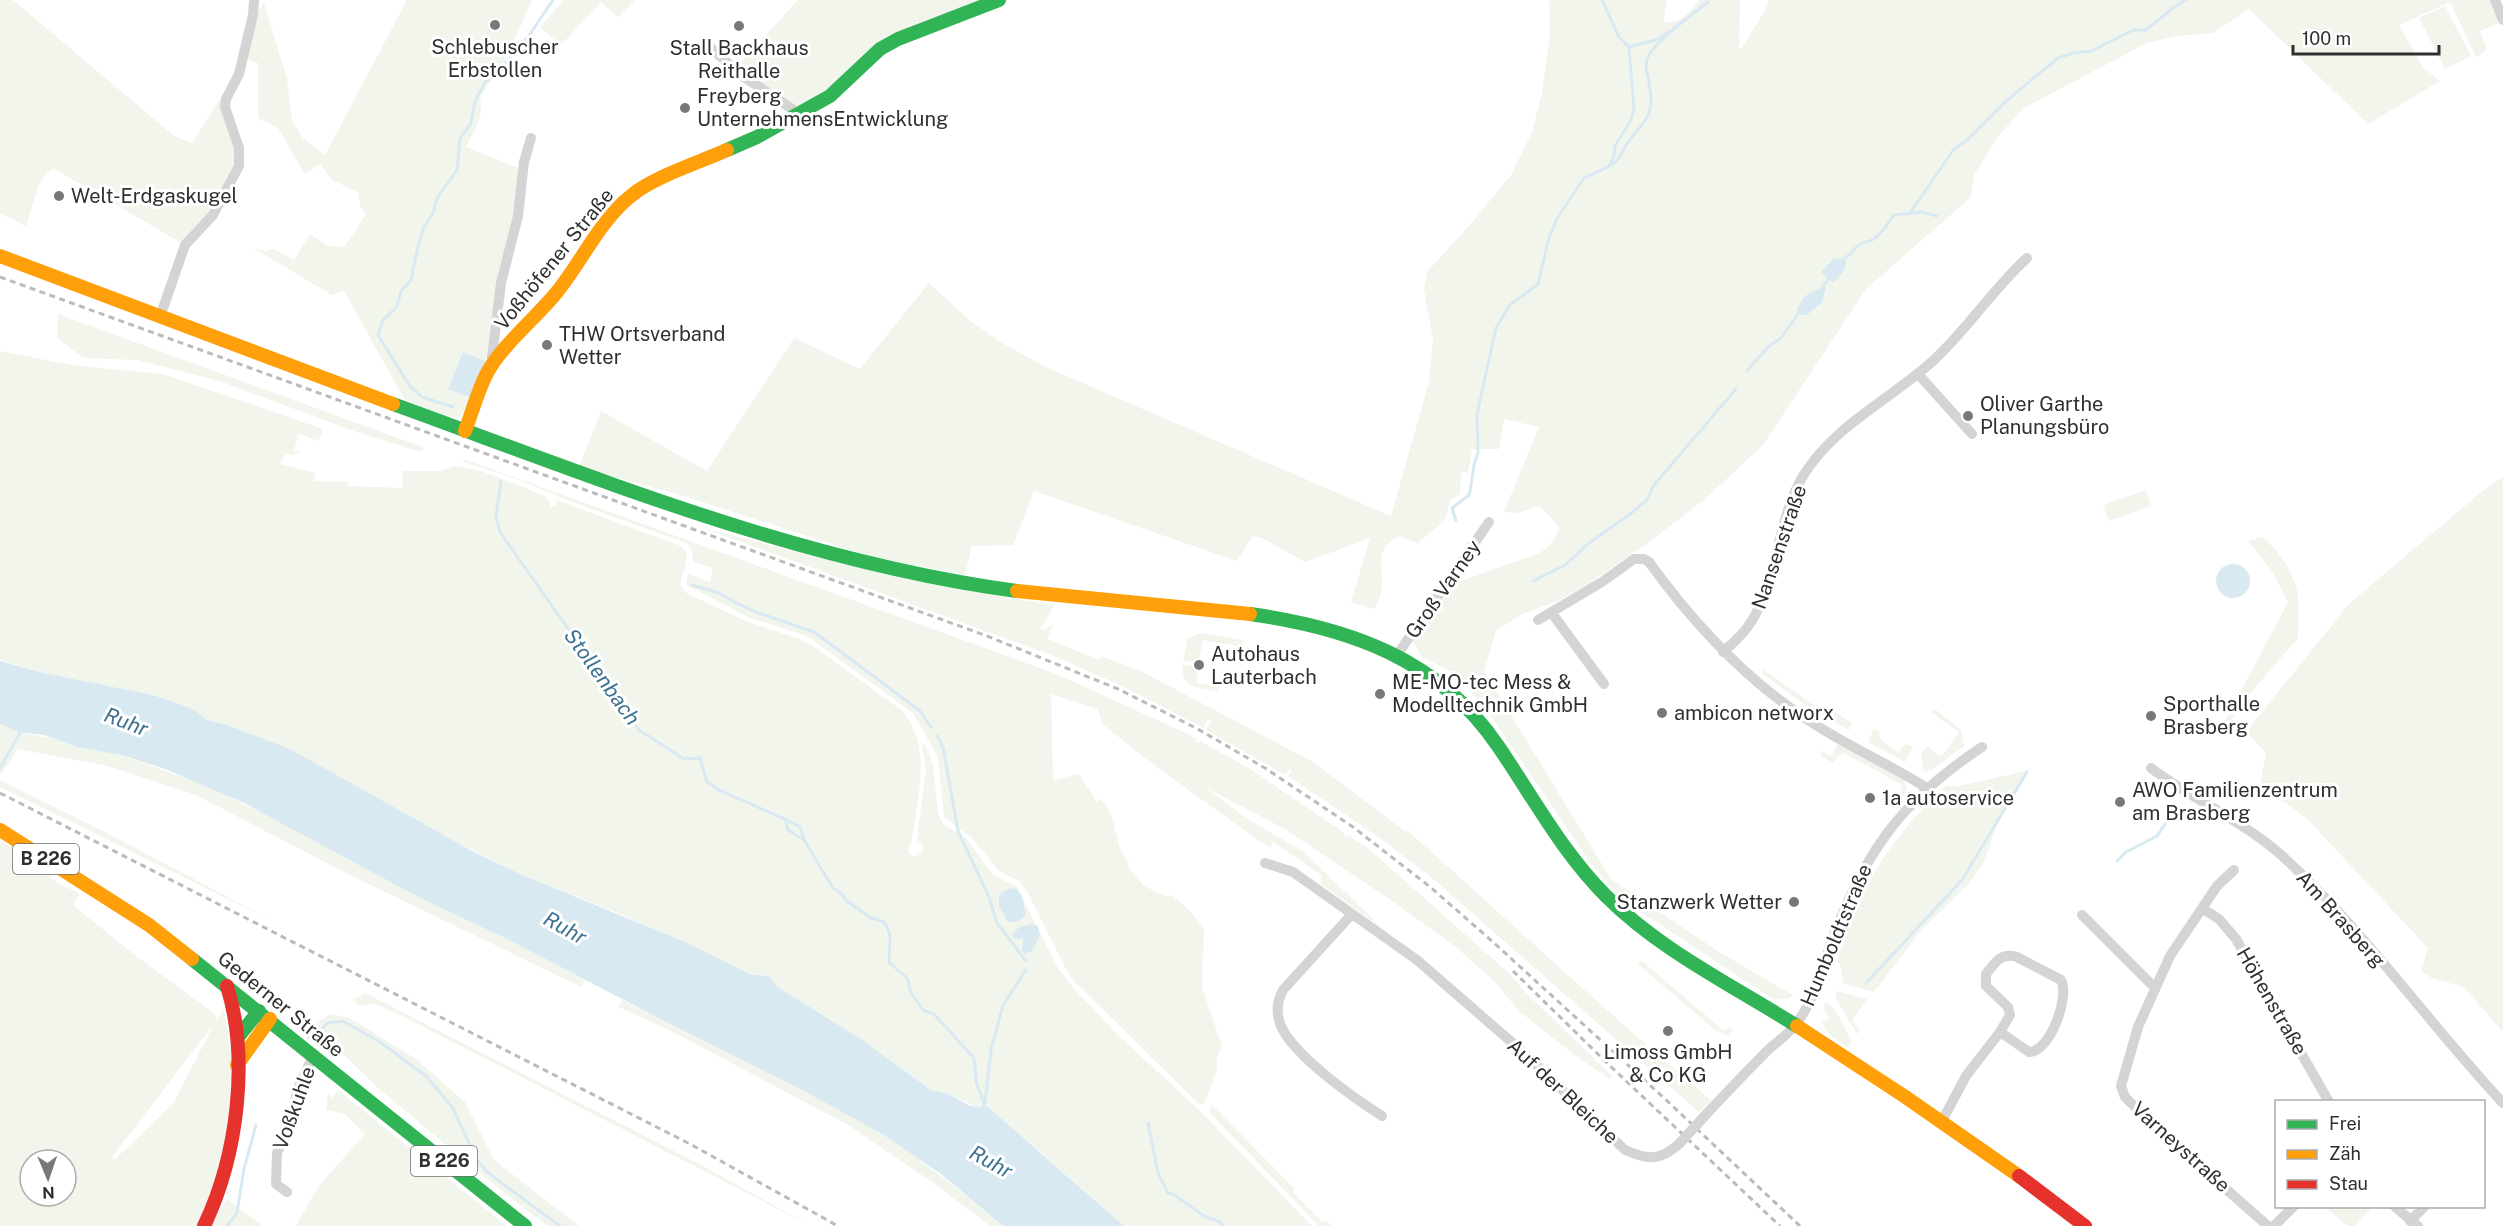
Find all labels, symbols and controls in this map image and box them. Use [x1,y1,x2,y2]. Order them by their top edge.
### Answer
marker: Schlebuscher Erbstollen [488,18,502,32]
scale bar [2293,18,2438,56]
marker: Stall Backhaus Reithalle [732,19,746,33]
text: 100 m [2302,28,2351,49]
place label: Schlebuscher Erbstollen [431,35,559,82]
place label: Stall Backhaus Reithalle [669,36,809,83]
place label: Freyberg UnternehmensEntwicklung [697,84,948,131]
marker: Freyberg UnternehmensEntwicklung [678,101,692,115]
street label: Voßhöfener Straße [490,183,618,335]
place label: Welt-Erdgaskugel [71,184,238,208]
marker: Welt-Erdgaskugel [52,189,66,203]
place label: THW Ortsverband Wetter [559,322,725,369]
marker: THW Ortsverband Wetter [540,338,554,352]
place label: Oliver Garthe Planungsbüro [1980,392,2109,439]
marker: Oliver Garthe Planungsbüro [1961,409,1975,423]
street label: Nansenstraße [1747,482,1811,612]
street label: Groß Varney [1400,535,1486,643]
water label: Stollenbach [559,624,646,730]
place label: Autohaus Lauterbach [1211,642,1317,689]
marker: Autohaus Lauterbach [1192,658,1206,672]
place label: ME-MO-tec Mess & Modelltechnik GmbH [1392,670,1588,717]
marker: ME-MO-tec Mess & Modelltechnik GmbH [1373,687,1387,701]
place label: Sporthalle Brasberg [2163,692,2260,739]
place label: ambicon networx [1674,701,1834,725]
water label: Ruhr [101,702,153,742]
marker: ambicon networx [1655,706,1669,720]
marker: Sporthalle Brasberg [2144,709,2158,723]
place label: AWO Familienzentrum am Brasberg [2132,778,2338,825]
place label: 1a autoservice [1882,786,2014,810]
marker: 1a autoservice [1863,791,1877,805]
marker: AWO Familienzentrum am Brasberg [2113,795,2127,809]
road number: B 226 [13,844,79,874]
street label: Humboldtstraße [1795,860,1877,1010]
street label: Am Brasberg [2291,866,2391,972]
place label: Stanzwerk Wetter [1617,890,1782,914]
marker: Stanzwerk Wetter [1787,895,1801,909]
water label: Ruhr [539,906,592,950]
street label: Höhenstraße [2232,943,2312,1059]
street label: Gederner Straße [213,946,349,1062]
marker: Limoss GmbH & Co KG [1661,1024,1675,1038]
street label: Auf der Bleiche [1503,1033,1623,1149]
place label: Limoss GmbH & Co KG [1603,1040,1733,1087]
street label: Voßkuhle [268,1063,320,1153]
street label: Varneystraße [2127,1097,2235,1197]
legend [2275,1100,2485,1208]
text: Frei [2329,1113,2361,1134]
water label: Ruhr [965,1140,1018,1184]
text: Zäh [2329,1143,2361,1164]
road number: B 226 [411,1146,477,1176]
north arrow [18,1148,78,1208]
text: Stau [2329,1173,2368,1194]
text: N [42,1183,55,1202]

